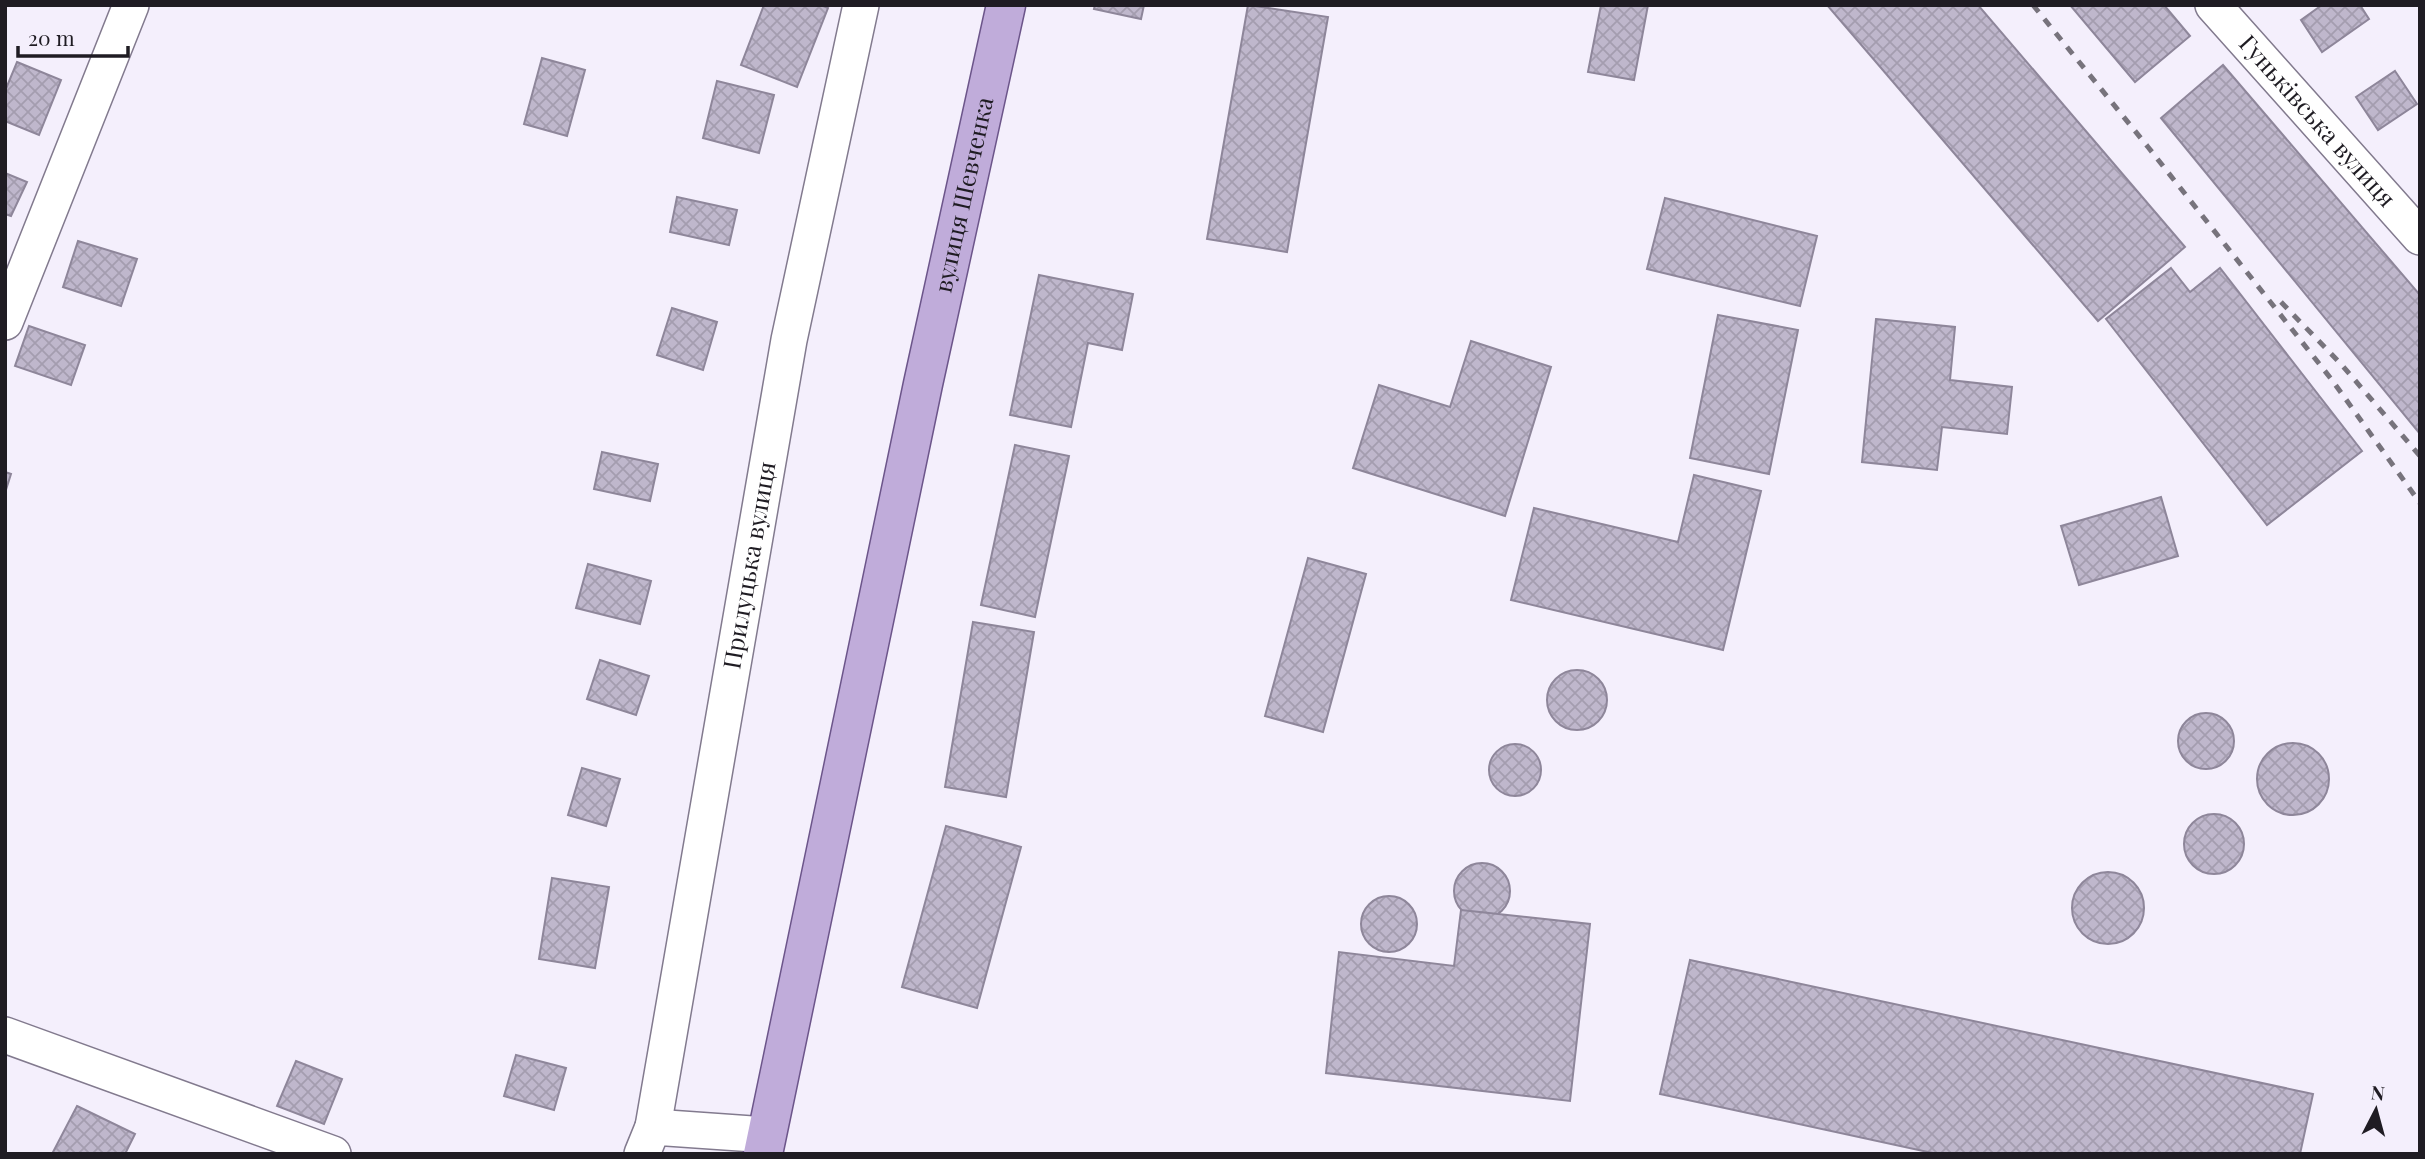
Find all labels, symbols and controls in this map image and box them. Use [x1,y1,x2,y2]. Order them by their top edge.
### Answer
scale bar [18,14,128,58]
text: 20 m [28,23,75,51]
street label: Гуньківська вулиця [2233,27,2404,213]
street label: вулиця Шевченка [925,94,999,295]
street label: Прилуцька вулиця [714,459,782,671]
north arrow [2341,1075,2411,1145]
text: N [2370,1078,2386,1106]

